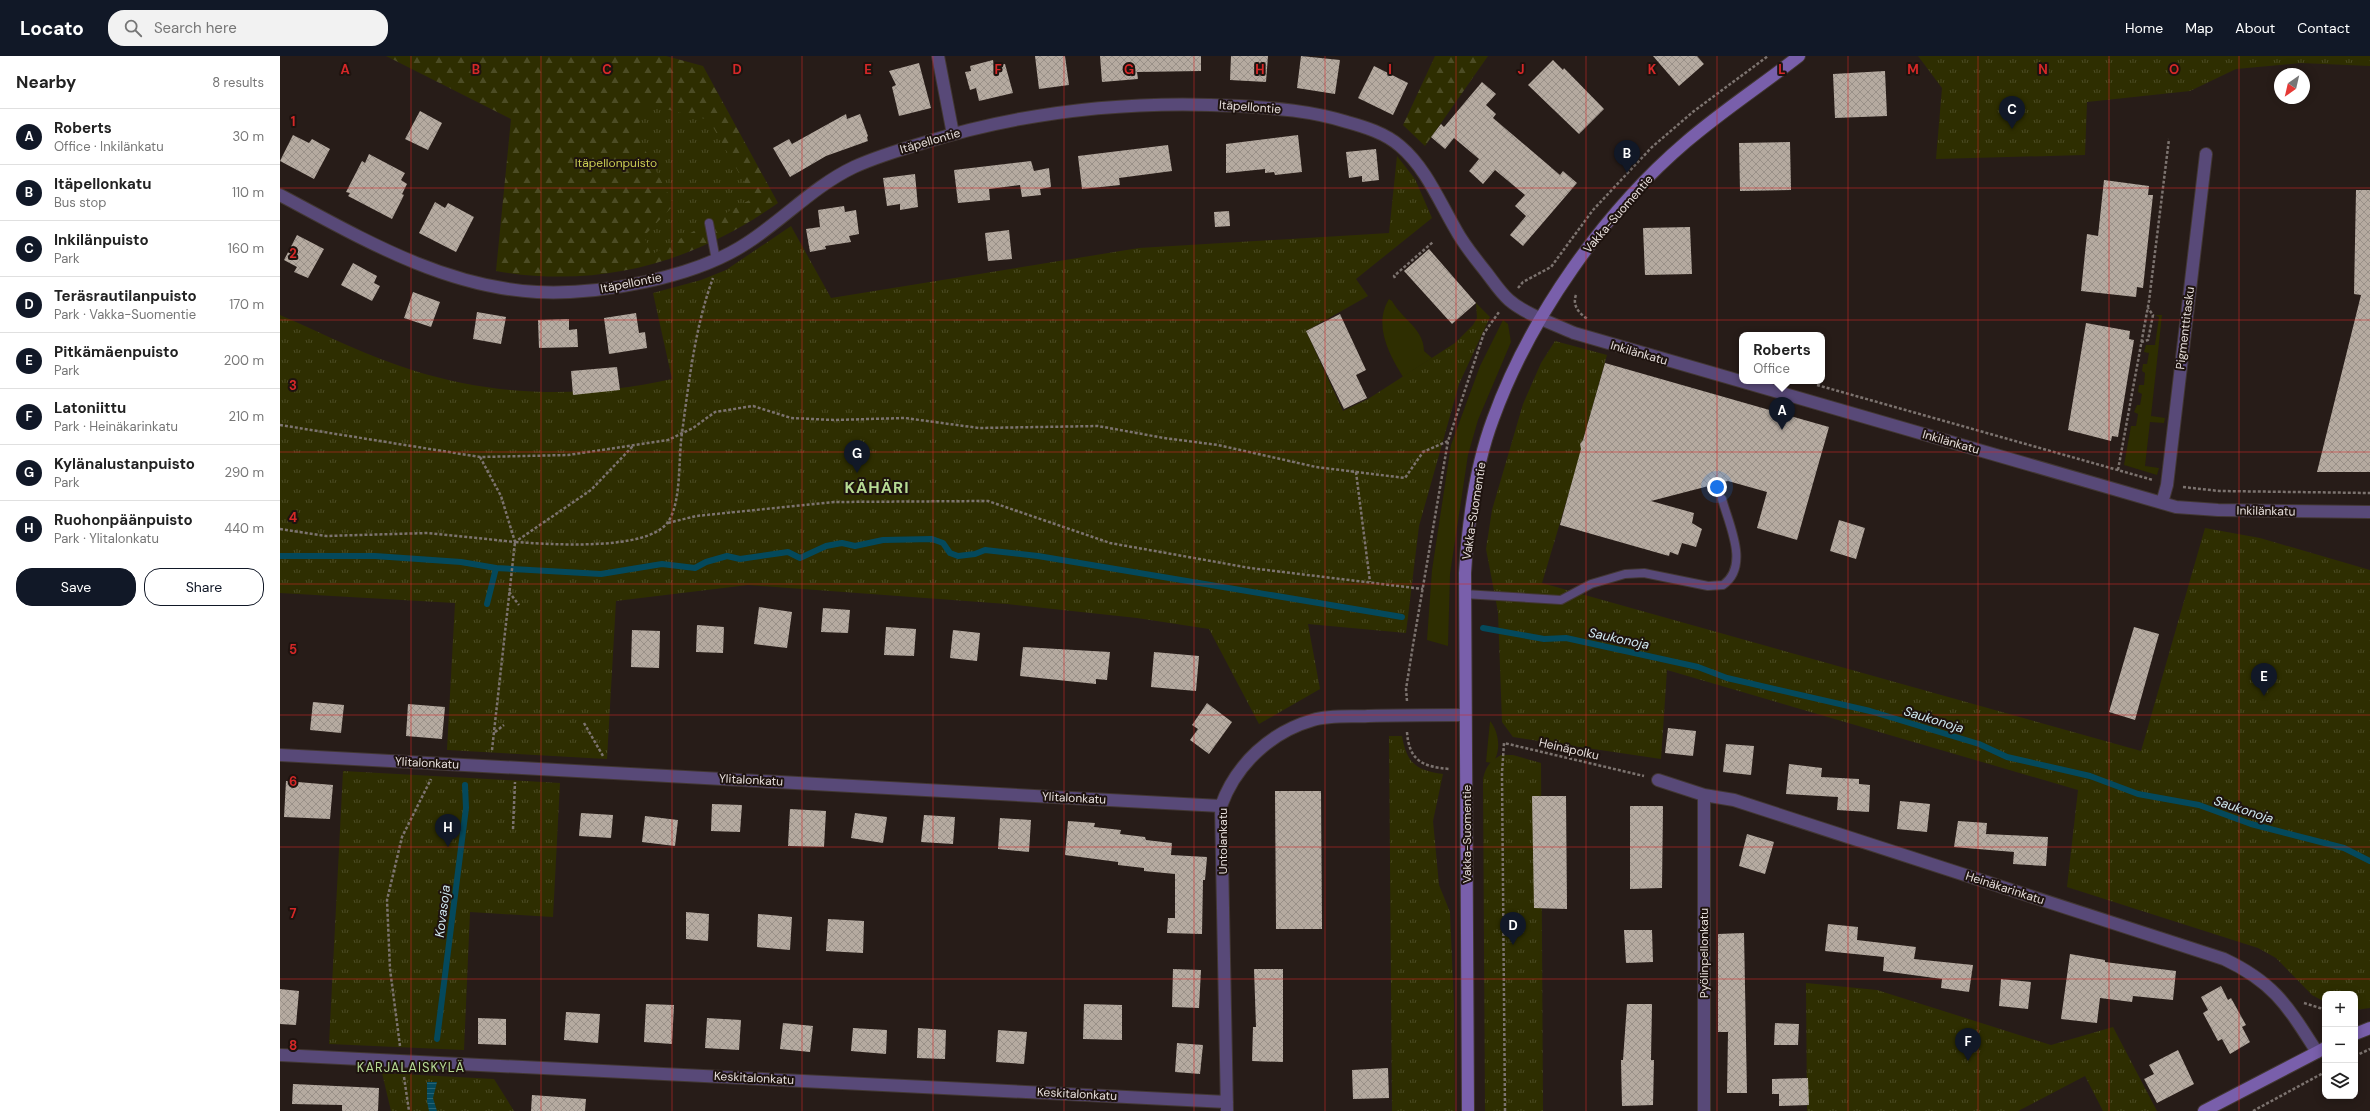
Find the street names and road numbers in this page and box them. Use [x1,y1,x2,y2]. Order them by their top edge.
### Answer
street label: Itäpellontie [1218,97,1282,117]
street label: Itäpellontie [898,125,962,157]
street label: Vakka-Suomentie [1580,171,1657,256]
street label: Itäpellontie [599,269,663,297]
street label: Pigmenttitasku [2172,286,2198,370]
street label: Inkilänkatu [1609,337,1670,369]
street label: Inkilänkatu [1921,426,1982,458]
street label: Vakka-Suomentie [1458,461,1490,561]
street label: Inkilänkatu [2237,502,2296,520]
street label: Heinäpolku [1537,734,1601,764]
street label: Ylitalonkatu [394,753,460,773]
street label: Ylitalonkatu [718,770,784,790]
street label: Vakka-Suomentie [1459,784,1475,883]
street label: Ylitalonkatu [1041,788,1107,808]
street label: Untolankatu [1215,808,1231,874]
street label: Heinäkarinkatu [1964,868,2047,908]
street label: Pyölinpellonkatu [1696,908,1712,998]
street label: Keskitalonkatu [714,1068,795,1088]
street label: Keskitalonkatu [1037,1084,1118,1104]

